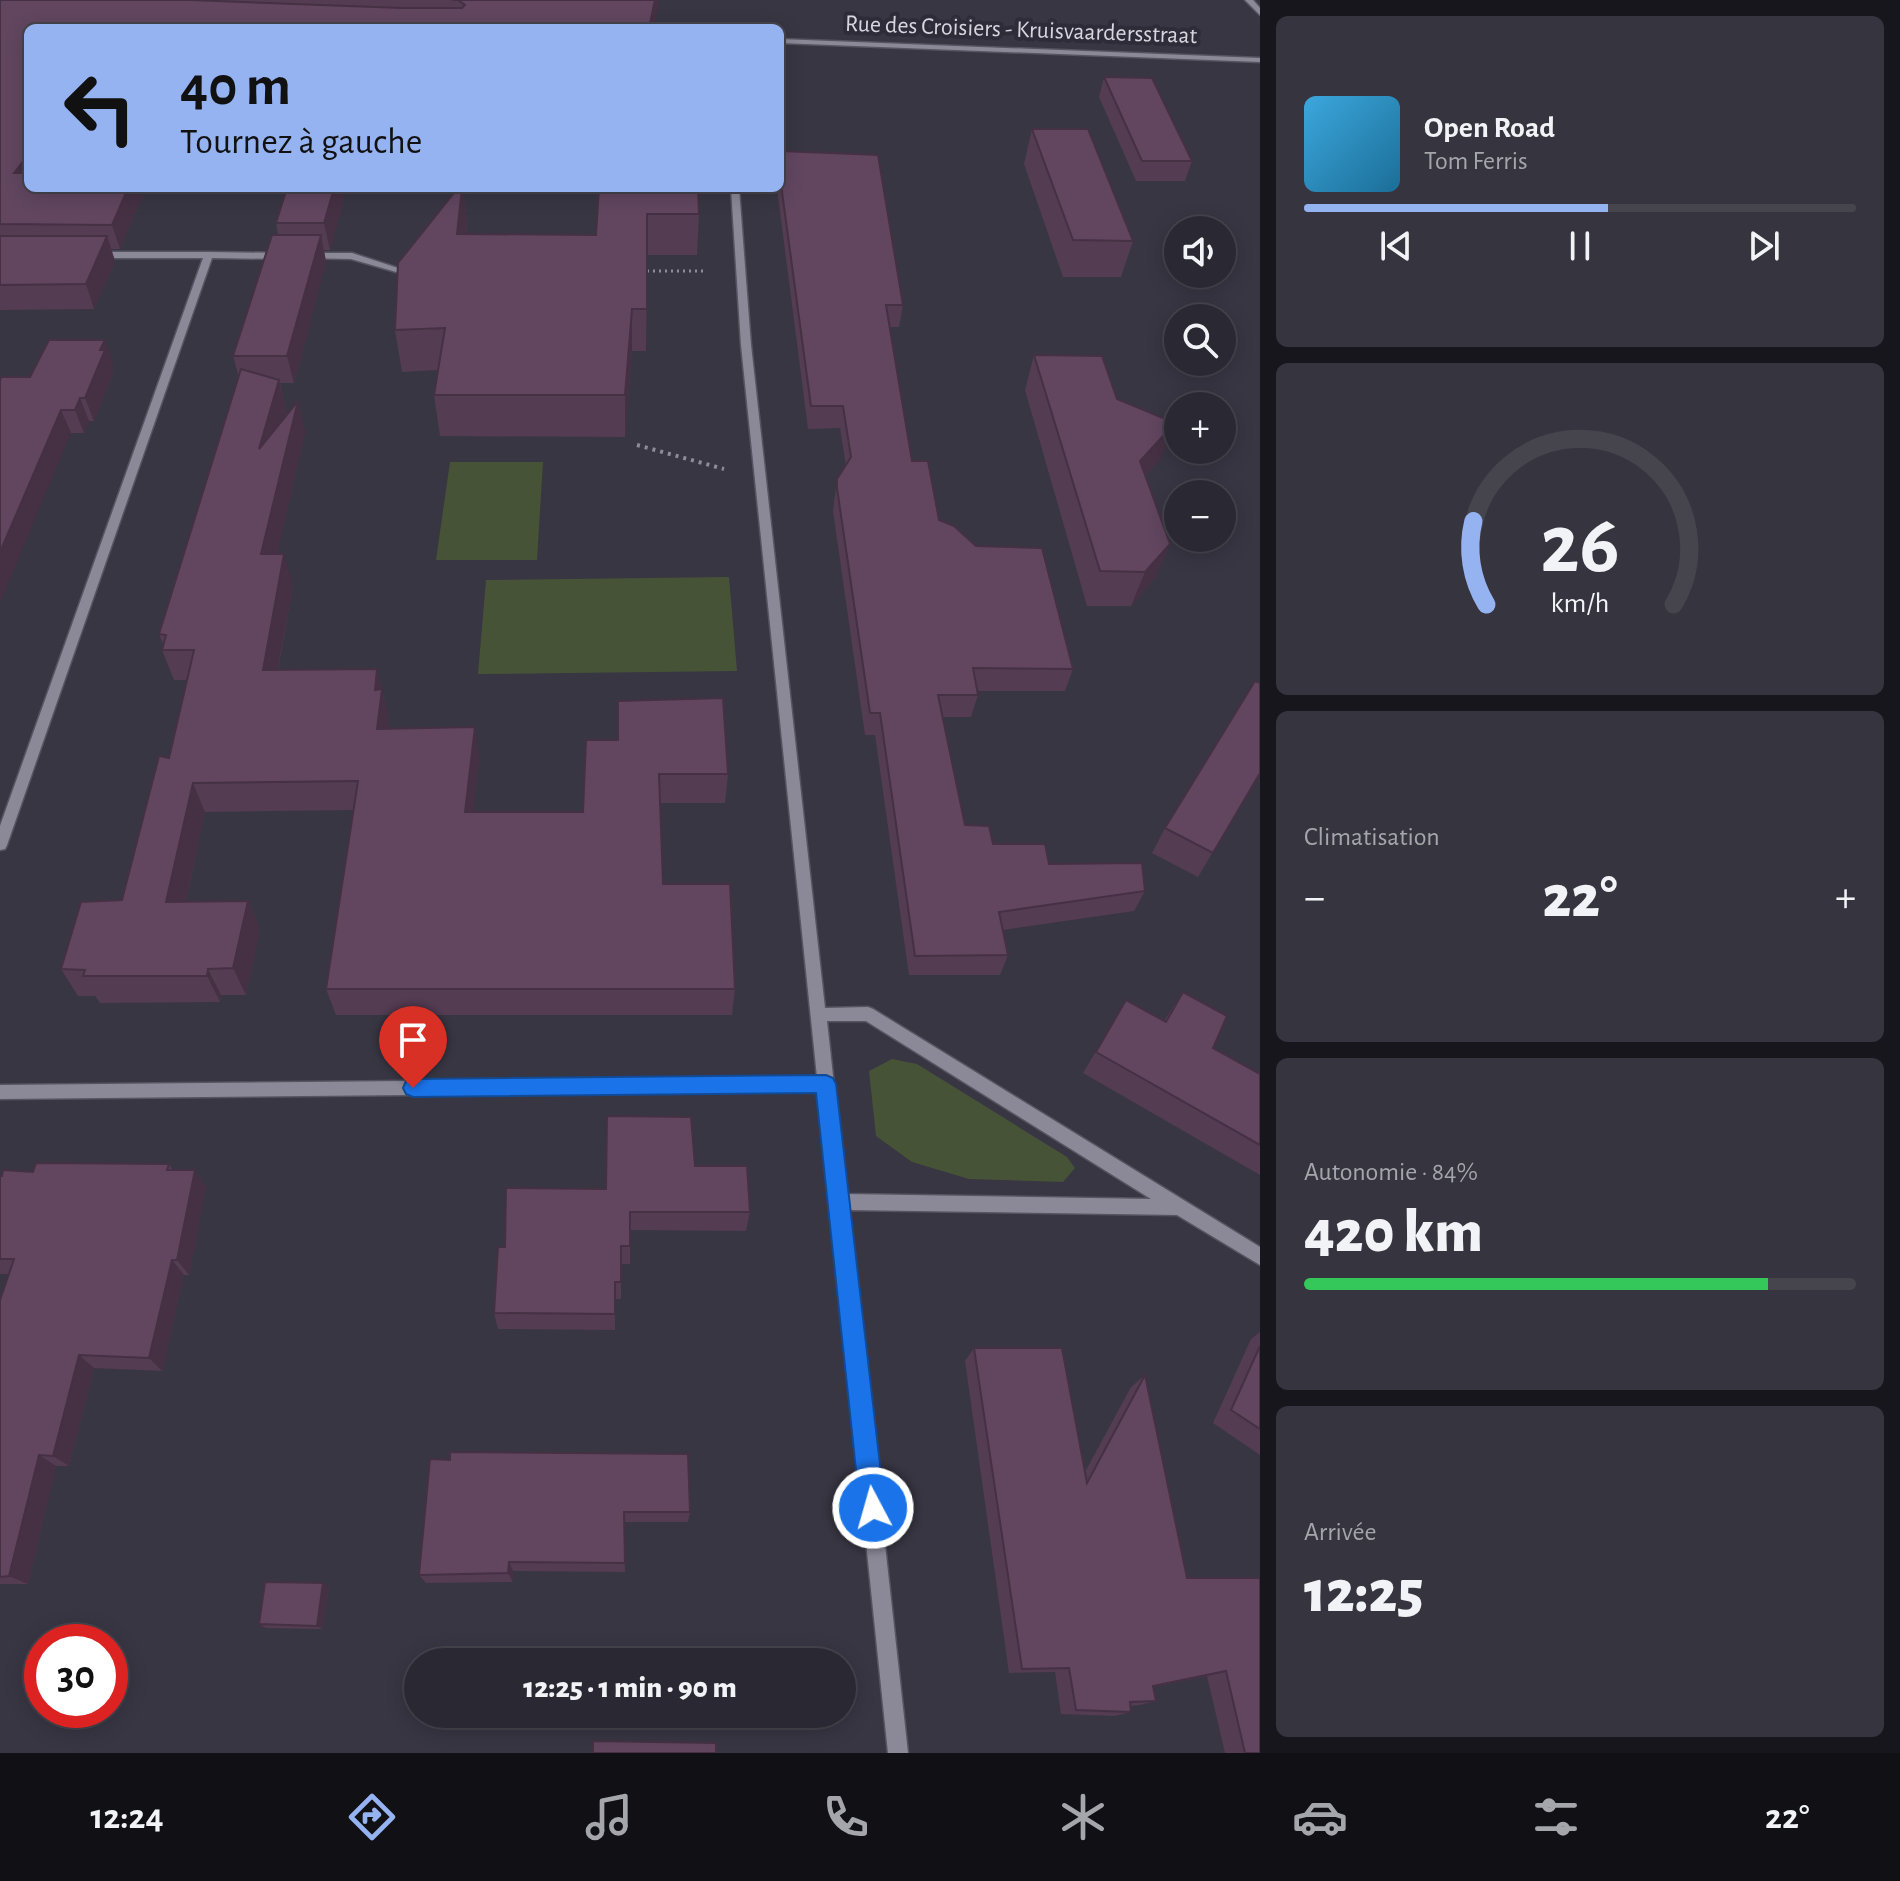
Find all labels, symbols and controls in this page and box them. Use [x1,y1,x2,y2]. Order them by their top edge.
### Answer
street label: Rue des Croisiers - Kruisvaardersstraat [844,12,1198,48]
icon: left [48,56,152,160]
text: 40 m [180,59,291,115]
text: Open Road [1424,113,1555,143]
text: Tournez à gauche [180,124,422,160]
text: Tom Ferris [1424,148,1528,174]
map controls [1164,216,1236,552]
button: sound [1164,216,1236,288]
icon: previous [1374,224,1418,268]
icon: pause [1558,224,1602,268]
icon: next [1742,224,1786,268]
button: search [1164,304,1236,376]
button: + [1164,392,1236,464]
button: − [1164,480,1236,552]
text: 26 [1540,504,1620,588]
text: km/h [1551,589,1609,618]
text: Climatisation [1304,824,1440,850]
text: 22° [1543,868,1618,928]
text: − [1304,876,1325,920]
text: + [1835,876,1856,920]
pin [379,1006,447,1088]
icon: arrive [391,1018,435,1062]
text: Autonomie · 84% [1304,1159,1478,1185]
text: 420 km [1304,1203,1483,1263]
position arrow [831,1466,915,1550]
text: Arrivée [1304,1519,1376,1545]
text: 12:25 [1304,1563,1424,1623]
speed limit sign: 30 [24,1624,128,1728]
text: 12:25 · 1 min · 90 m [523,1673,737,1703]
icon: directions [344,1789,400,1845]
icon: music [581,1789,637,1845]
icon: phone [818,1789,874,1845]
icon: climate [1055,1789,1111,1845]
icon: car [1292,1789,1348,1845]
icon: filters [1528,1789,1584,1845]
text: 12:24 [90,1799,164,1835]
text: 22° [1765,1799,1810,1835]

